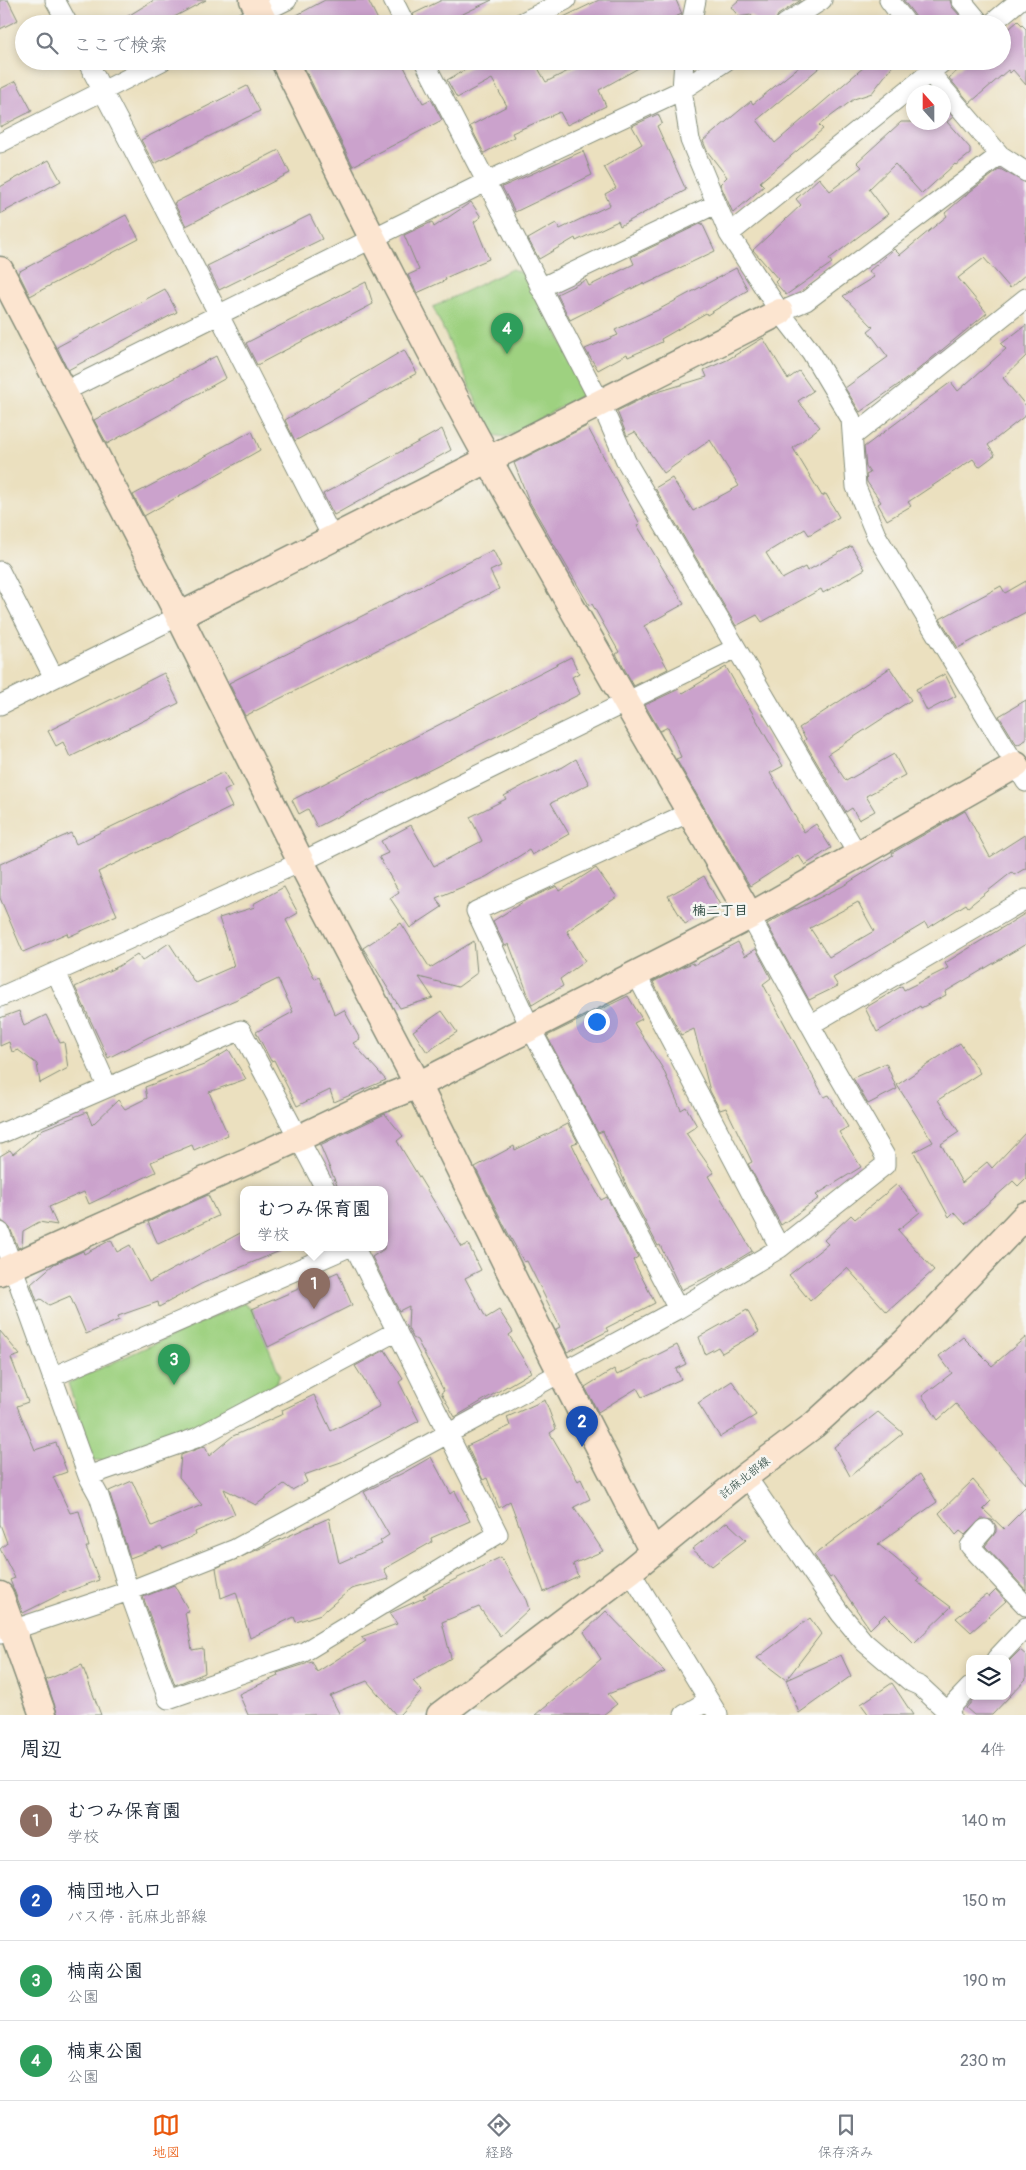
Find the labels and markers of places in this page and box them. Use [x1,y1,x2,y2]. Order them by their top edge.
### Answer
pin: 4 [491,313,523,354]
pin: 1 [298,1268,330,1309]
pin: 3 [158,1344,190,1385]
pin: 2 [566,1406,598,1447]

